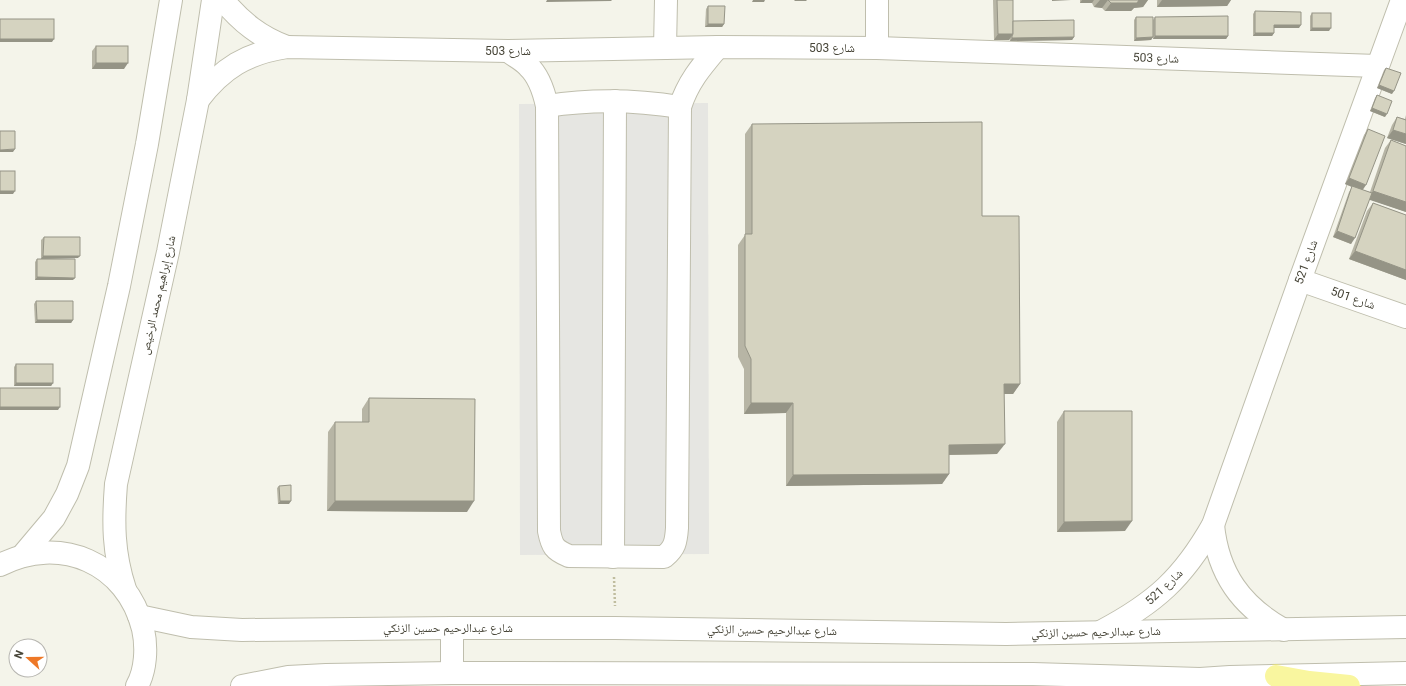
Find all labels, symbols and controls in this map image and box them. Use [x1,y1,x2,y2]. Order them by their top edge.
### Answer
street label: شارع 503 [809,41,855,56]
street label: شارع 503 [485,44,531,59]
street label: شارع 503 [1133,50,1179,67]
street label: شارع إبراهيم محمد الرخيص [137,234,180,356]
street label: شارع 521 [1292,238,1321,286]
street label: شارع 501 [1329,284,1377,313]
street label: شارع 521 [1142,566,1186,609]
street label: شارع عبدالرحيم حسين الزنكي [383,621,513,638]
street label: شارع عبدالرحيم حسين الزنكي [707,622,837,641]
street label: شارع عبدالرحيم حسين الزنكي [1031,624,1161,643]
north arrow [8,638,48,678]
text: N [12,648,27,661]

